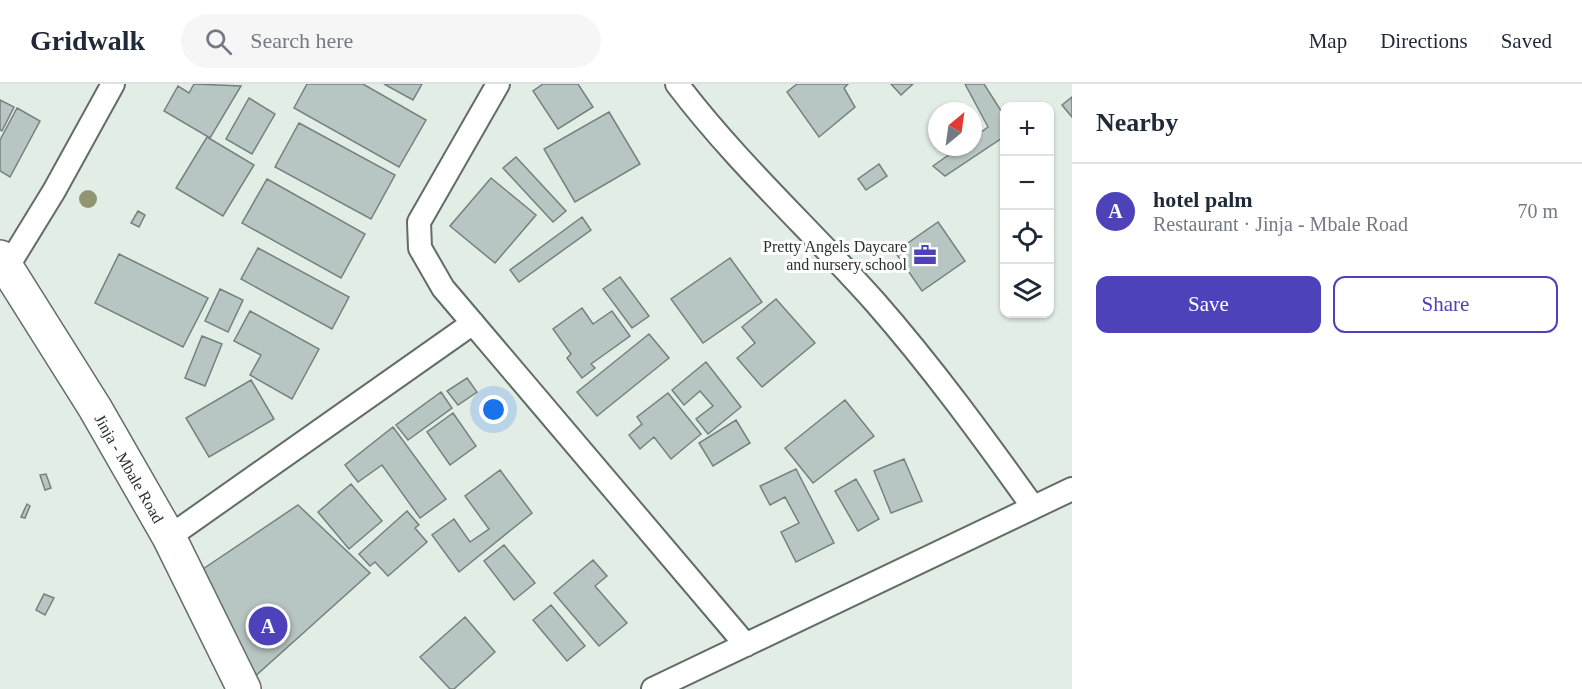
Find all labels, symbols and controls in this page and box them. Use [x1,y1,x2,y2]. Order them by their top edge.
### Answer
search box [181,14,601,68]
text: Gridwalk [30,25,145,56]
icon: search [202,25,235,58]
text: Search here [250,28,353,53]
text: Map [1309,29,1347,53]
text: Directions [1380,29,1468,53]
text: Saved [1501,29,1552,53]
north arrow [928,102,982,156]
map controls [1000,102,1054,318]
button: + [1000,102,1054,156]
text: Nearby [1096,108,1178,137]
button: − [1000,156,1054,210]
text: hotel palm [1153,187,1253,212]
text: A [1108,200,1123,222]
text: 70 m [1517,200,1558,222]
button: locate [1000,210,1054,264]
text: Restaurant · Jinja - Mbale Road [1153,213,1408,235]
place label: Pretty Angels Daycare and nursery school [763,238,908,274]
office icon: Pretty Angels Daycare and nursery school [912,242,938,268]
button: layers [1000,264,1054,318]
button: Save [1096,276,1321,333]
button: Share [1333,276,1558,333]
your location [479,395,508,424]
street label: Jinja - Mbale Road [92,411,167,526]
pin: A [248,604,288,648]

